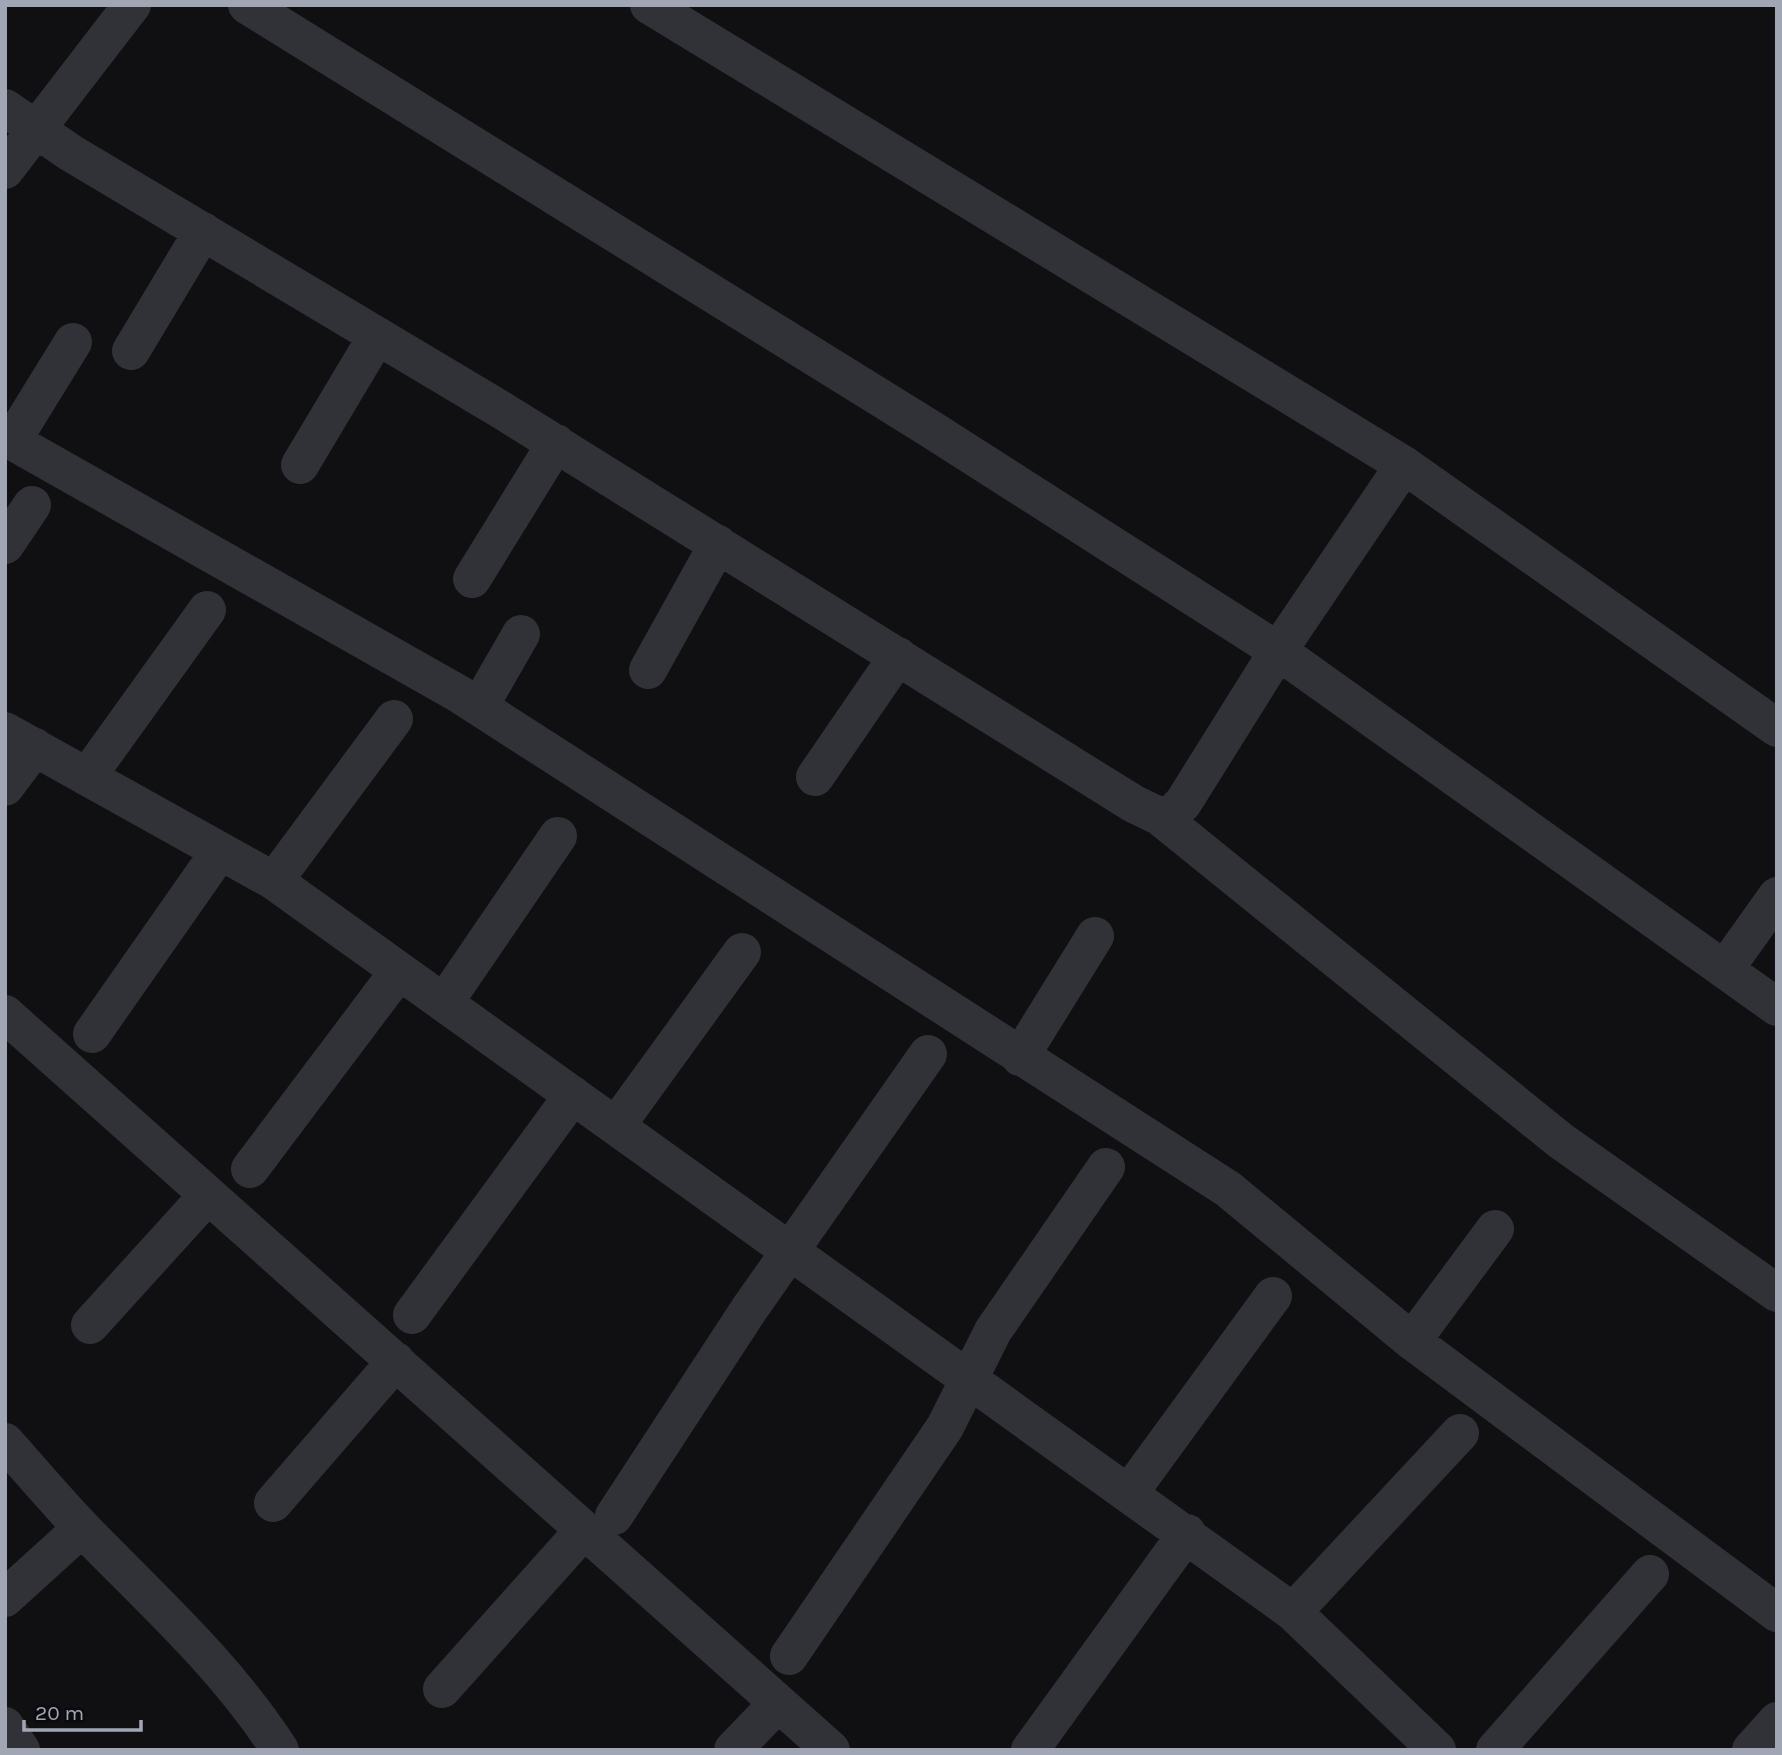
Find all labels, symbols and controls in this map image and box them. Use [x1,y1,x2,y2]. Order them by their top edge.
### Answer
scale bar [24,1688,142,1732]
text: 20 m [35,1701,84,1725]

